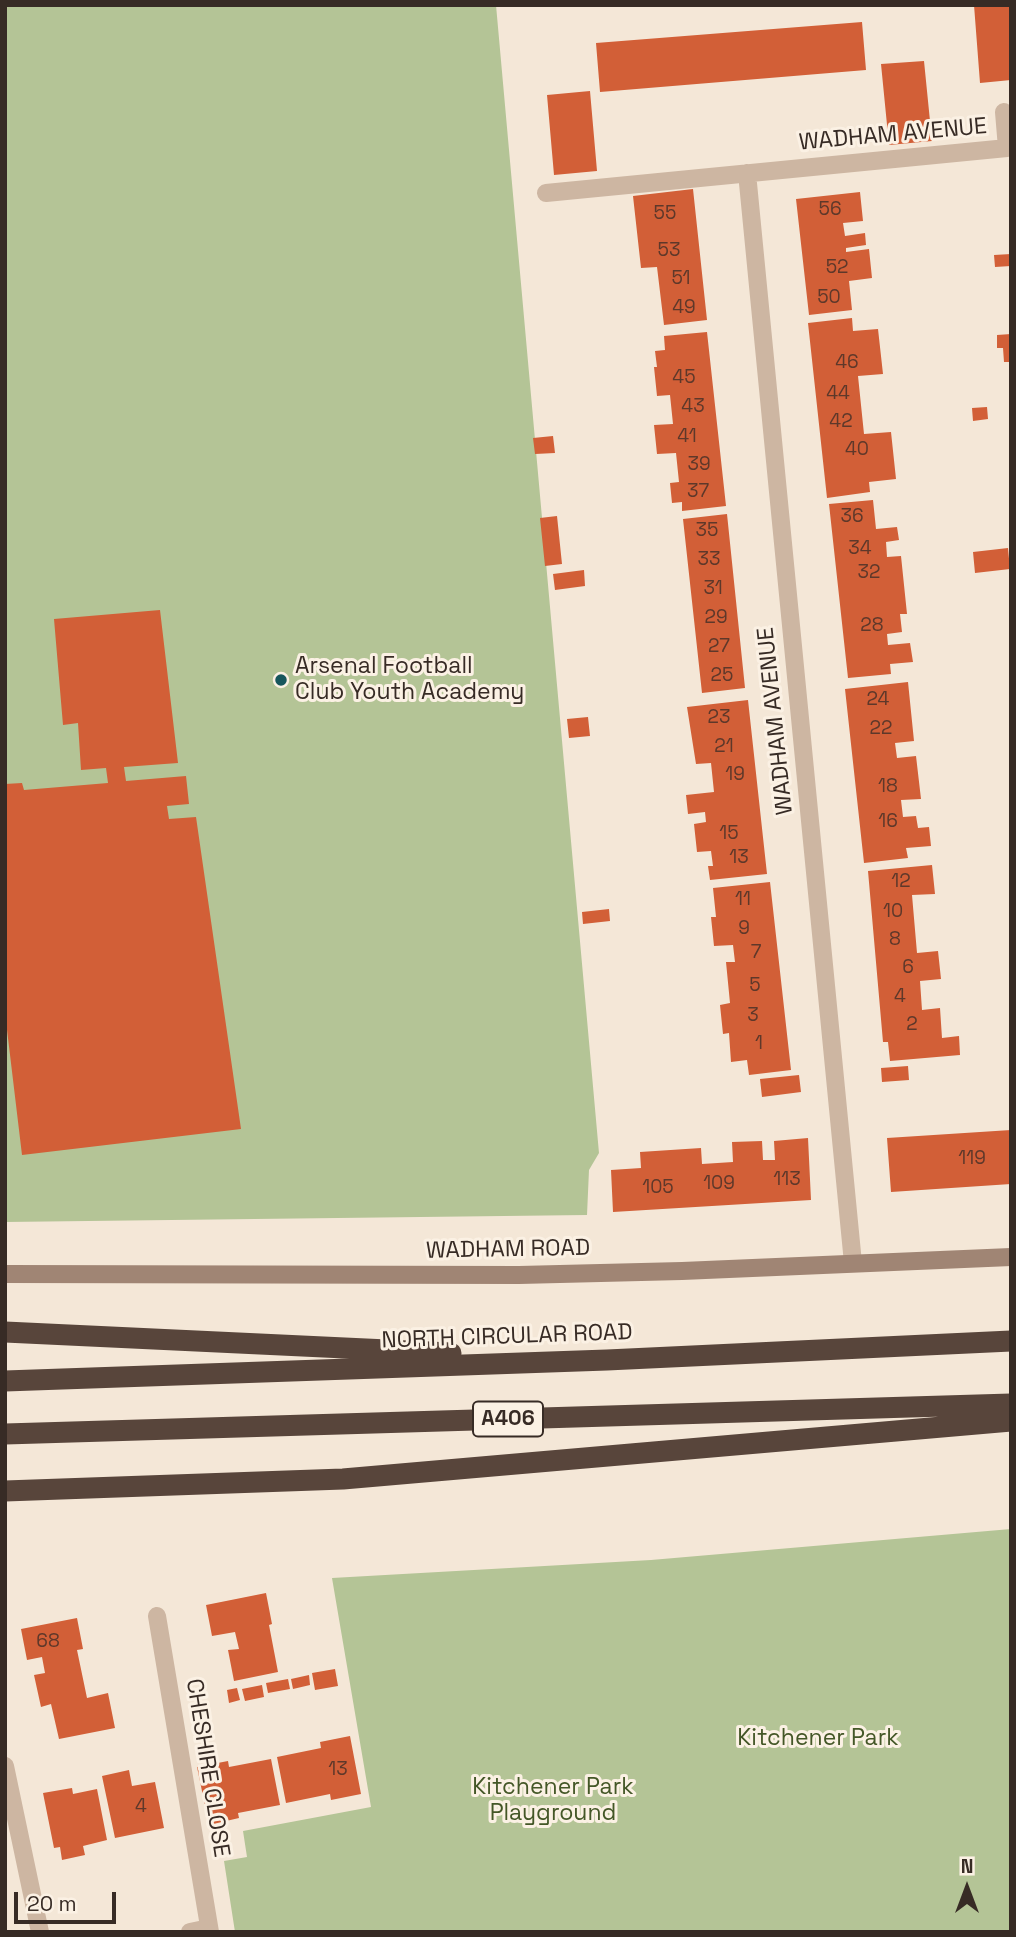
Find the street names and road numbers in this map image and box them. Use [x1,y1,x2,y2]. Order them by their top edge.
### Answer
street label: WADHAM AVENUE [798,113,988,157]
street label: WADHAM AVENUE [752,626,800,816]
street label: WADHAM ROAD [426,1235,590,1265]
street label: NORTH CIRCULAR ROAD [381,1319,633,1355]
road number: A406 [473,1402,543,1436]
street label: CHESHIRE CLOSE [179,1677,235,1859]

